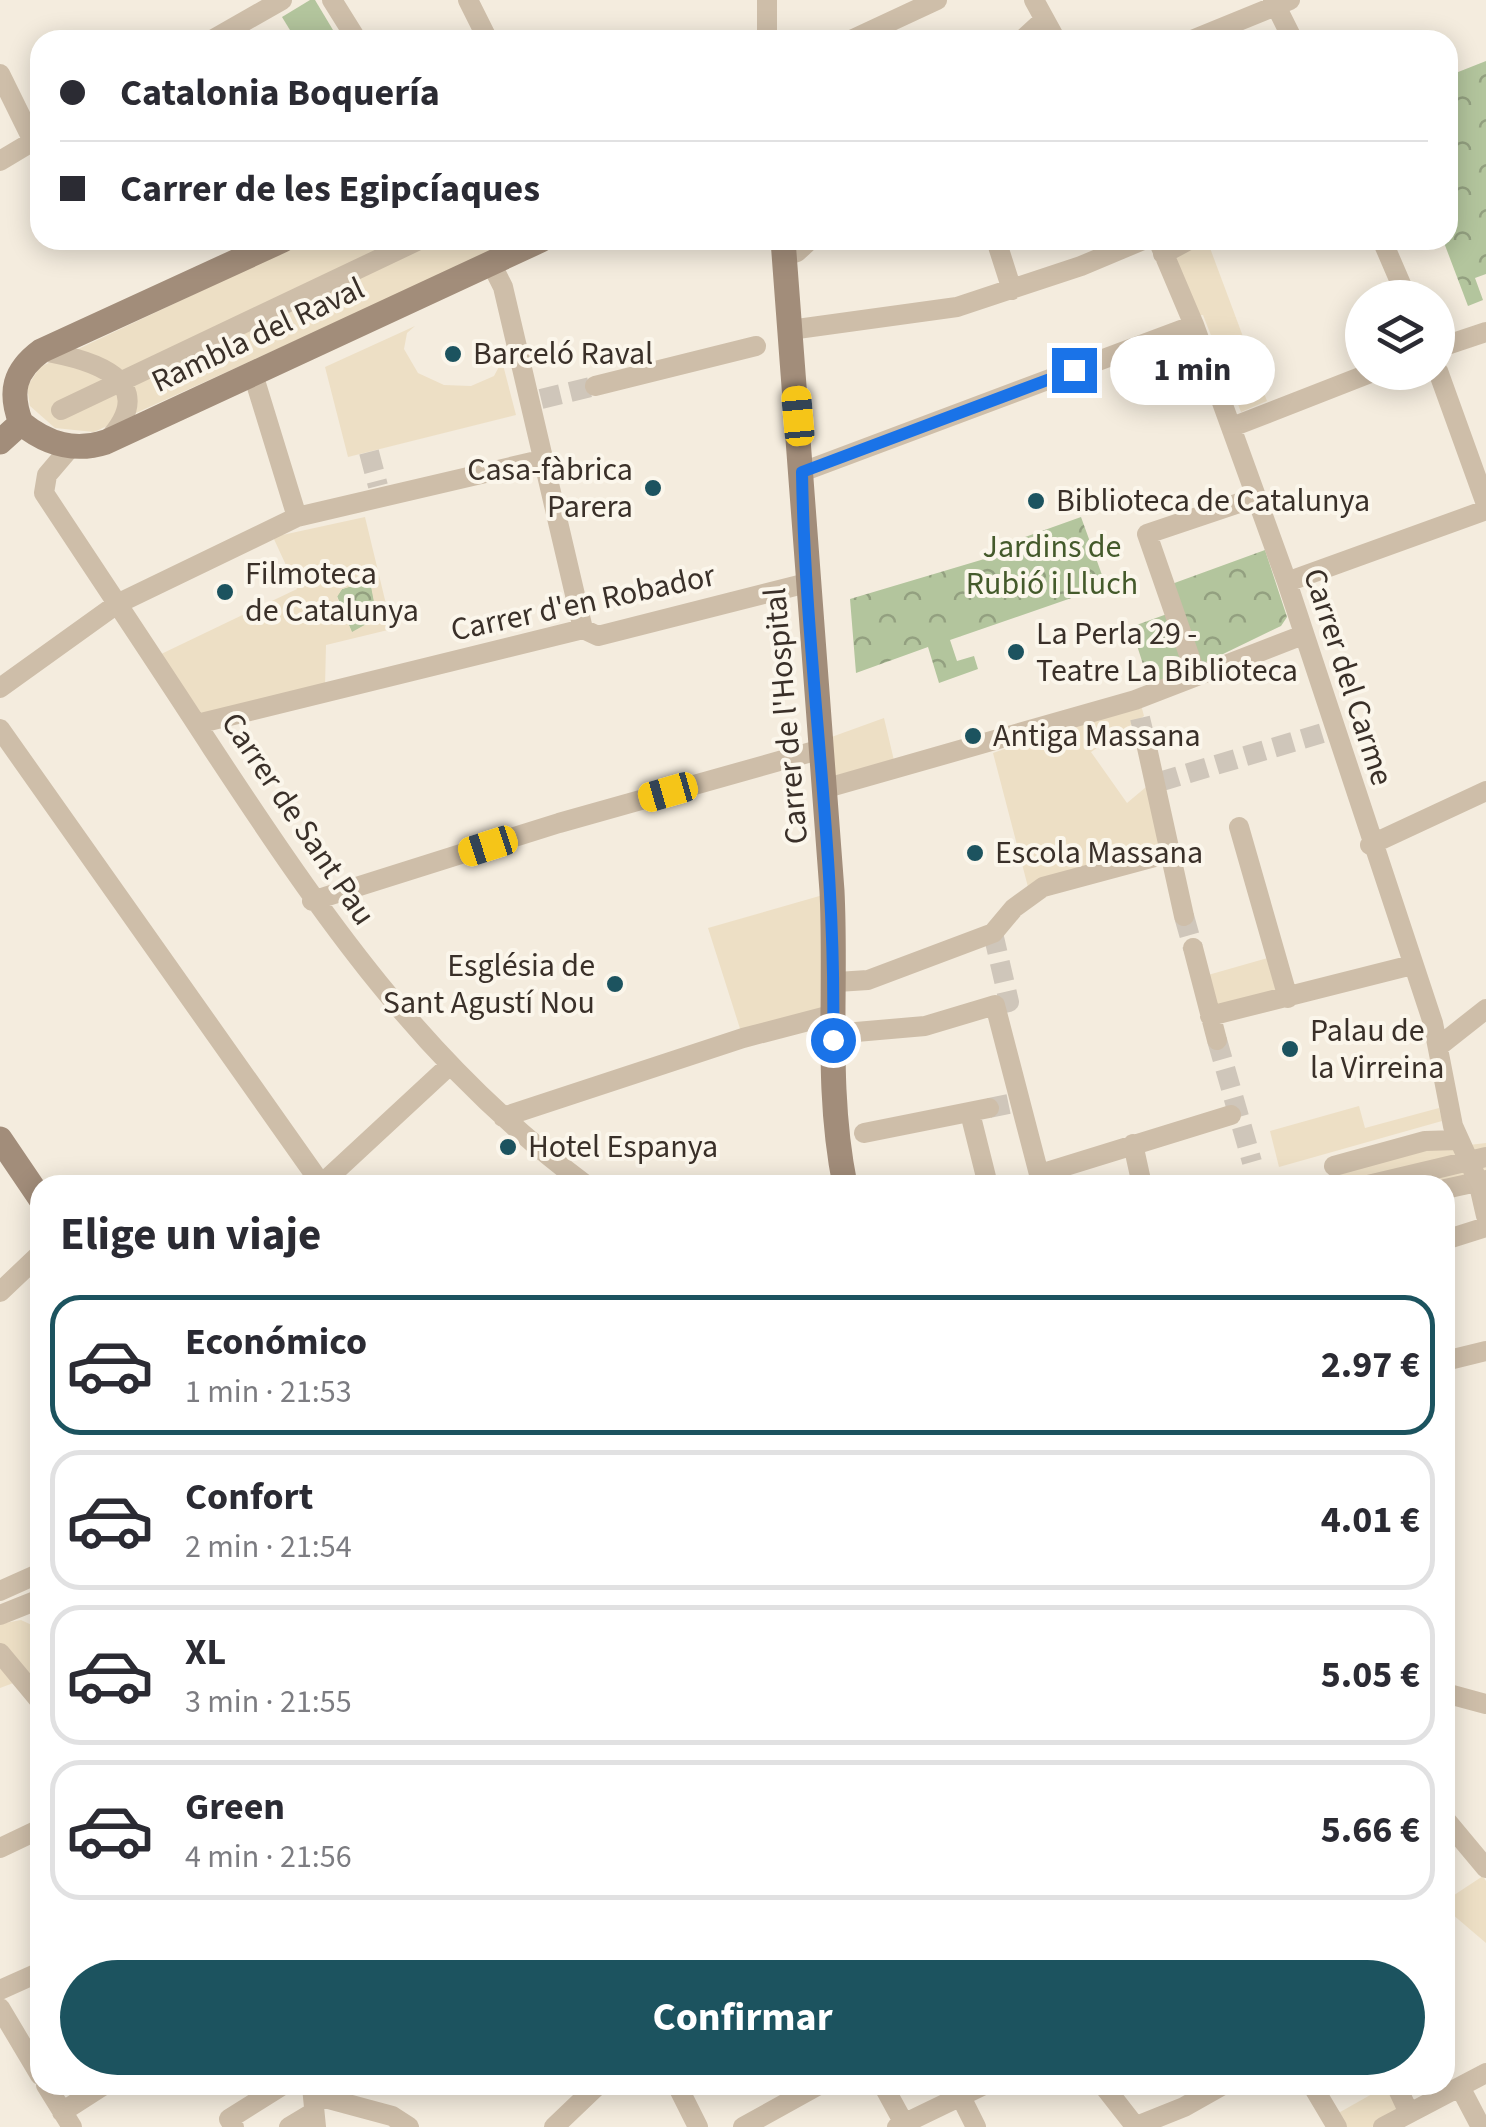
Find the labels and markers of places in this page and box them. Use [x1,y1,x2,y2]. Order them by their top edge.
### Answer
place label: Barceló Raval [473,331,653,377]
marker: Barceló Raval [442,343,464,365]
place label: Casa-fàbrica Parera [467,447,633,530]
marker: Casa-fàbrica Parera [642,477,664,499]
place label: Biblioteca de Catalunya [1056,478,1370,524]
marker: Biblioteca de Catalunya [1025,490,1047,512]
place label: Filmoteca de Catalunya [245,551,419,634]
marker: Filmoteca de Catalunya [214,581,236,603]
place label: La Perla 29 - Teatre La Biblioteca [1036,611,1298,694]
marker: La Perla 29 - Teatre La Biblioteca [1005,641,1027,663]
place label: Antiga Massana [993,713,1201,759]
marker: Antiga Massana [962,725,984,747]
place label: Escola Massana [995,830,1203,876]
marker: Escola Massana [964,842,986,864]
place label: Església de Sant Agustí Nou [383,943,595,1026]
marker: Església de Sant Agustí Nou [604,973,626,995]
place label: Palau de la Virreina [1310,1008,1444,1091]
marker: Palau de la Virreina [1279,1038,1301,1060]
place label: Hotel Espanya [528,1124,718,1170]
marker: Hotel Espanya [497,1136,519,1158]

